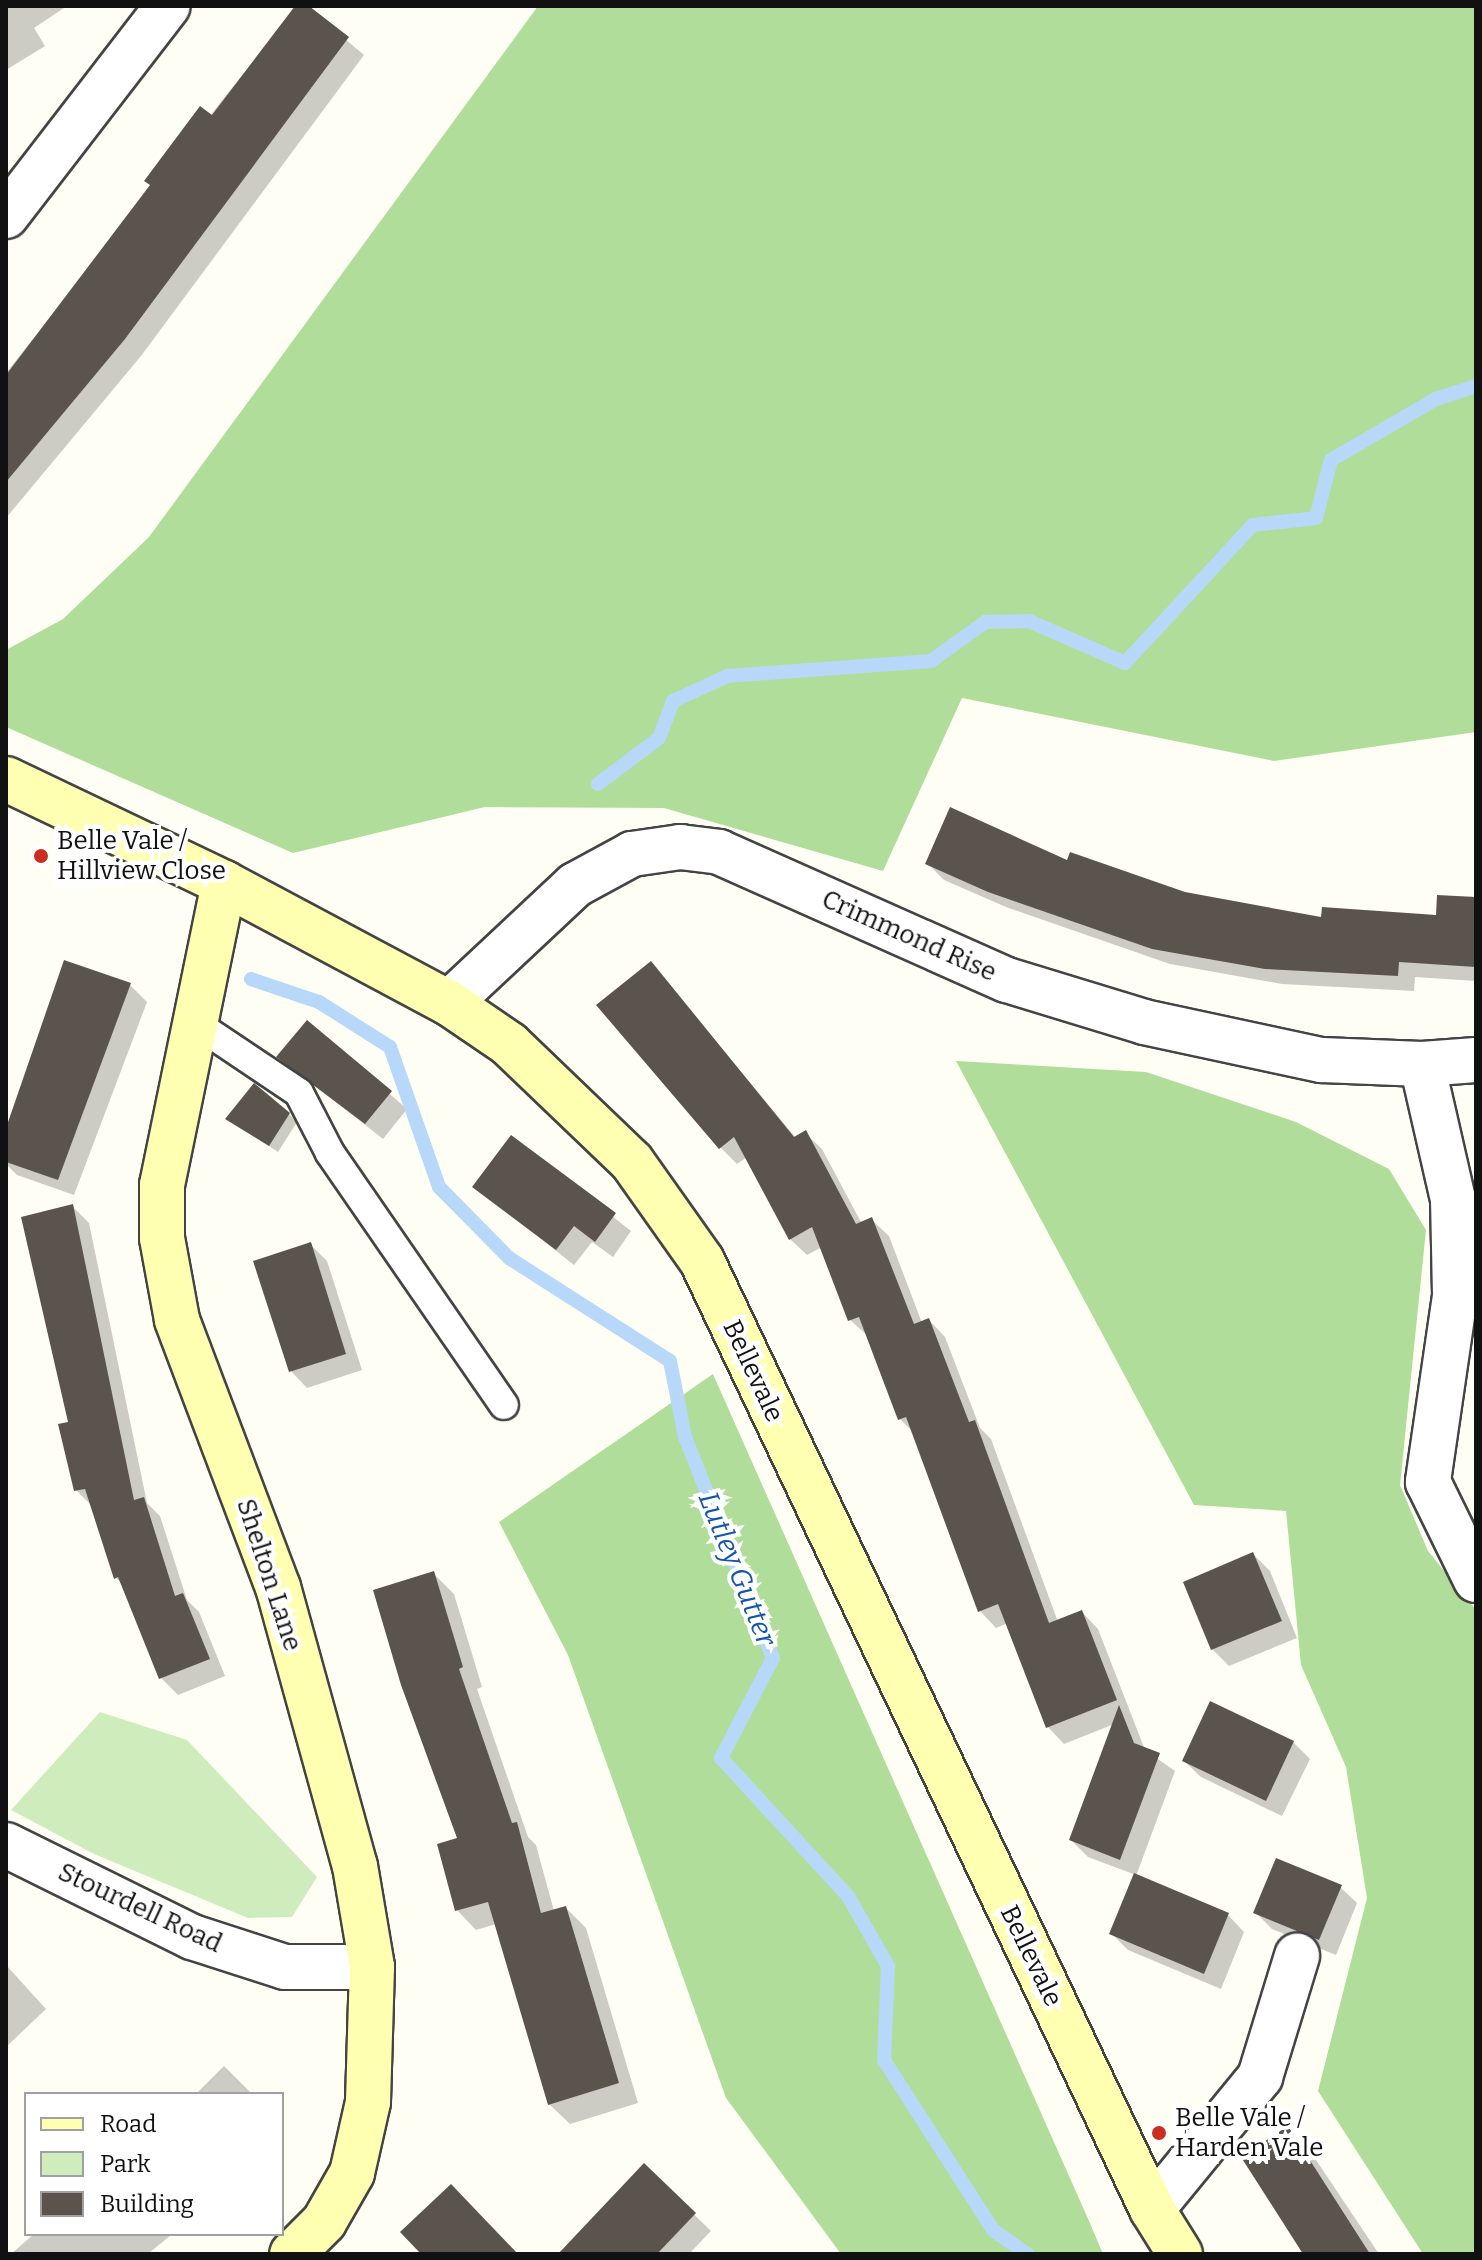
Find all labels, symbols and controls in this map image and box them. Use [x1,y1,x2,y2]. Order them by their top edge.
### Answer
place label: Belle Vale / Hillview Close [57,825,226,886]
marker: Belle Vale / Hillview Close [32,847,50,865]
street label: Crimmond Rise [817,884,1001,988]
street label: Bellevale [716,1315,790,1427]
water label: Lutley Gutter [691,1487,783,1651]
street label: Shelton Lane [230,1495,308,1655]
street label: Stourdell Road [53,1856,227,1960]
street label: Bellevale [993,1900,1069,2012]
legend [24,2092,284,2236]
place label: Belle Vale / Harden Vale [1175,2102,1323,2164]
text: Road [100,2110,156,2138]
marker: Belle Vale / Harden Vale [1150,2124,1168,2142]
text: Park [100,2150,151,2178]
text: Building [100,2190,194,2218]

